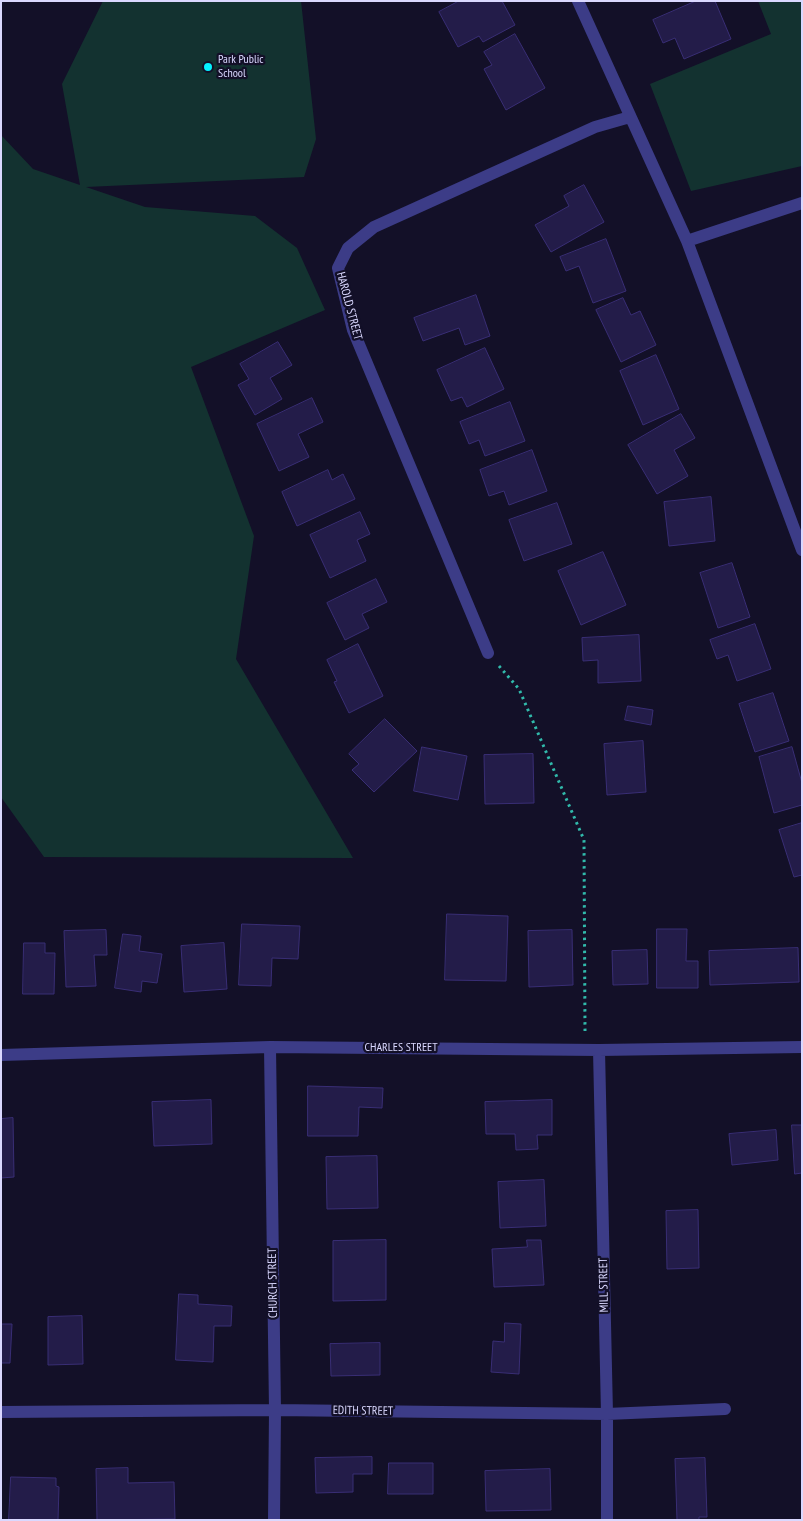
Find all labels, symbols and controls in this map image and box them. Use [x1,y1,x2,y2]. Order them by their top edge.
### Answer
place label: Park Public School [218,53,264,81]
marker: Park Public School [202,61,214,73]
street label: HAROLD STREET [333,270,365,342]
street label: CHARLES STREET [364,1041,438,1055]
street label: CHURCH STREET [265,1248,281,1318]
street label: MILL STREET [596,1257,612,1313]
street label: EDITH STREET [333,1403,393,1419]

